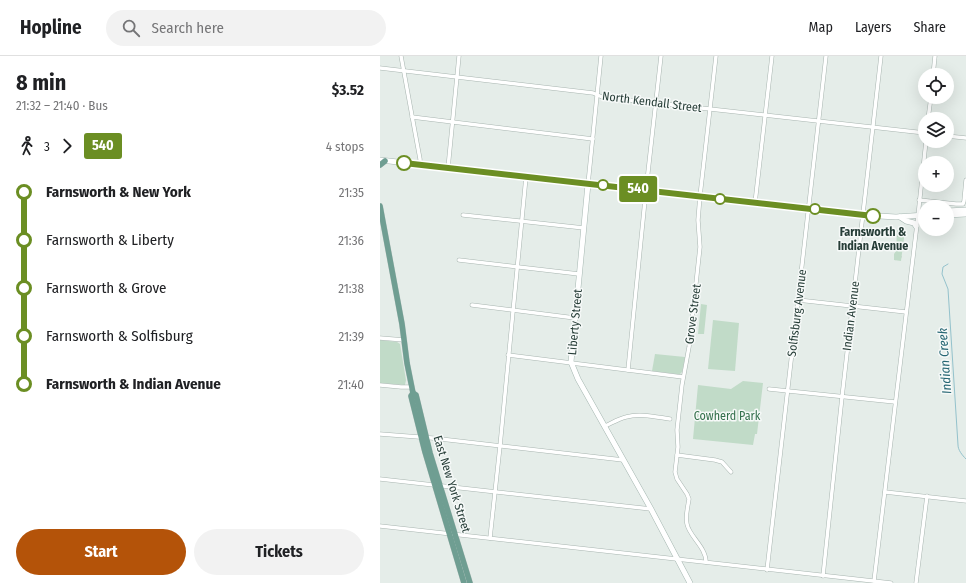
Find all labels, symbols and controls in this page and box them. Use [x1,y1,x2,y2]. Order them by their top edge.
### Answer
search box [106,10,386,46]
text: Hopline [20,16,82,39]
icon: search [120,17,142,39]
text: Search here [152,19,224,37]
text: Map [809,19,833,36]
text: Layers [855,19,891,36]
text: Share [913,19,946,36]
map controls [918,68,954,236]
button: locate [918,68,954,104]
text: 8 min [16,69,66,96]
text: $3.52 [332,81,364,99]
street label: North Kendall Street [601,89,703,115]
text: 21:32 – 21:40 · Bus [16,98,108,113]
button: layers [918,112,954,148]
icon: walk [16,135,38,157]
icon: forward [56,135,78,157]
text: 540 [92,137,114,154]
text: 3 [44,139,50,154]
text: 4 stops [326,139,364,154]
unlabelled marker [396,155,412,171]
button: + [918,156,954,192]
line badge: 540 [615,176,661,202]
unlabelled marker [597,179,609,191]
text: 540 [627,180,649,197]
text: Farnsworth & New York [46,183,191,201]
text: 21:35 [339,185,364,200]
unlabelled marker [714,193,726,205]
button: − [918,200,954,236]
unlabelled marker [809,203,821,215]
marker: Farnsworth & Indian Avenue [865,208,881,224]
place label: Farnsworth & Indian Avenue [838,225,908,253]
text: Farnsworth & Liberty [46,231,174,249]
text: 21:36 [338,233,364,248]
street label: Solfisburg Avenue [785,268,809,358]
text: Farnsworth & Grove [46,279,167,297]
street label: Indian Avenue [840,280,862,352]
text: 21:38 [338,281,364,296]
street label: Grove Street [682,283,704,345]
street label: Liberty Street [565,288,585,356]
text: Farnsworth & Solfisburg [46,327,193,345]
water label: Indian Creek [935,327,954,394]
text: 21:39 [339,329,364,344]
text: Farnsworth & Indian Avenue [46,375,221,393]
text: 21:40 [338,377,364,392]
park label: Cowherd Park [694,409,761,423]
street label: East New York Street [431,434,473,534]
button: Start [16,529,186,575]
button: Tickets [194,529,364,575]

